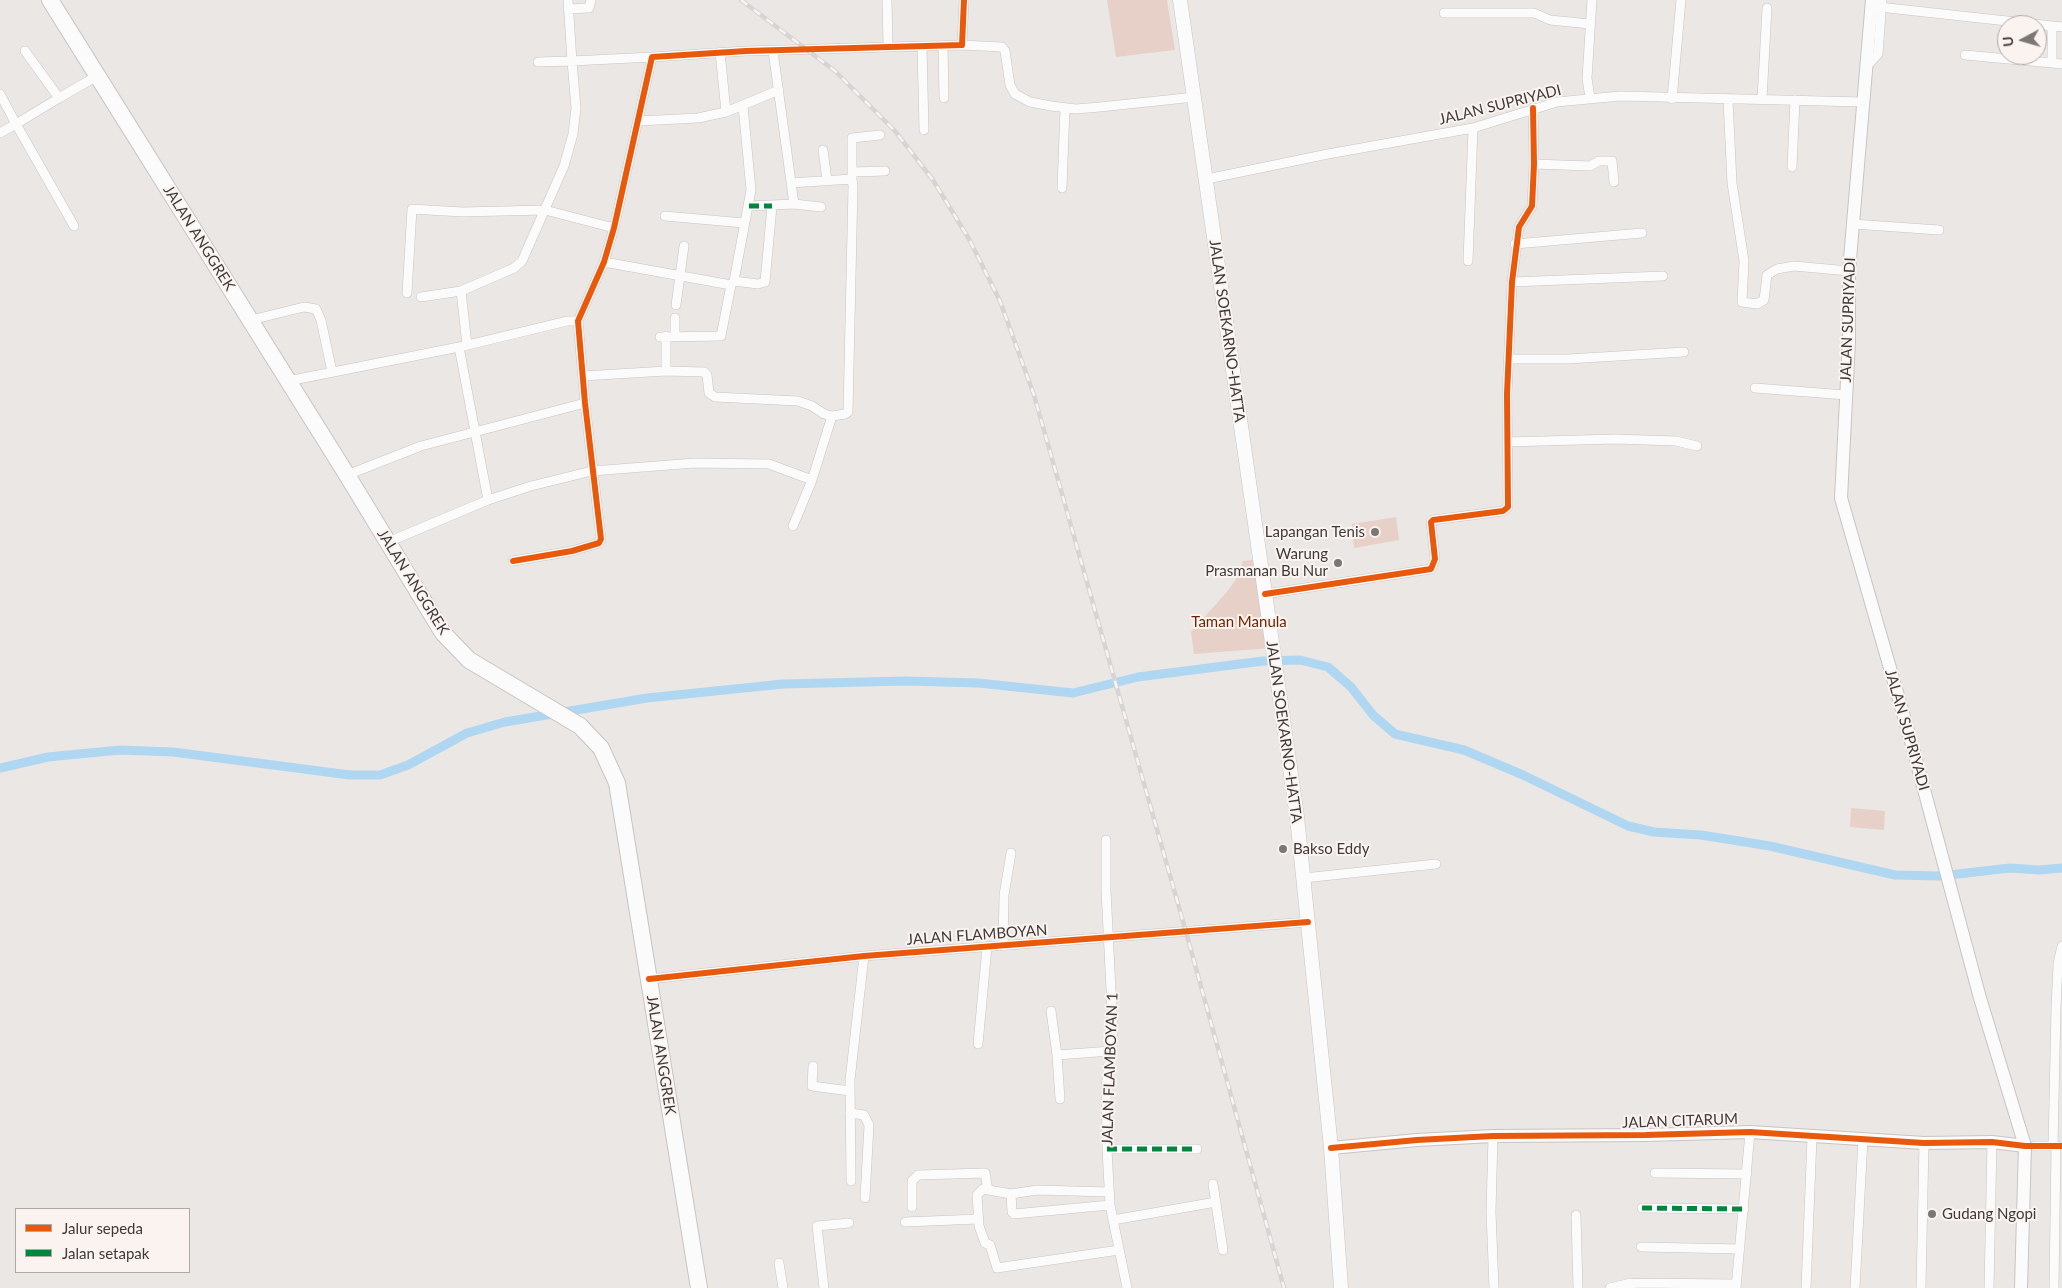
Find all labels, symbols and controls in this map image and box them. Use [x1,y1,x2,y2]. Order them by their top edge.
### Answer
north arrow [1997,15,2047,65]
text: U [1999,35,2017,48]
street label: JALAN SUPRIYADI [1437,81,1563,129]
street label: JALAN ANGGREK [159,182,239,294]
street label: JALAN SOEKARNO-HATTA [1205,239,1249,423]
street label: JALAN SUPRIYADI [1837,257,1859,383]
place label: Lapangan Tenis [1265,523,1365,541]
street label: JALAN ANGGREK [373,526,453,638]
marker: Lapangan Tenis [1369,526,1381,538]
place label: Warung Prasmanan Bu Nur [1205,545,1328,580]
marker: Warung Prasmanan Bu Nur [1332,557,1344,569]
park label: Taman Manula [1191,613,1287,631]
street label: JALAN SOEKARNO-HATTA [1262,640,1306,824]
street label: JALAN SUPRIYADI [1881,667,1933,793]
place label: Bakso Eddy [1293,840,1369,858]
marker: Bakso Eddy [1277,843,1289,855]
street label: JALAN FLAMBOYAN [906,921,1048,949]
street label: JALAN FLAMBOYAN 1 [1098,992,1122,1146]
street label: JALAN ANGGREK [643,994,679,1116]
street label: JALAN CITARUM [1622,1110,1738,1132]
place label: Gudang Ngopi [1942,1205,2036,1223]
legend [15,1208,190,1273]
marker: Gudang Ngopi [1926,1208,1938,1220]
text: Jalur sepeda [62,1219,143,1237]
text: Jalan setapak [62,1244,149,1262]

